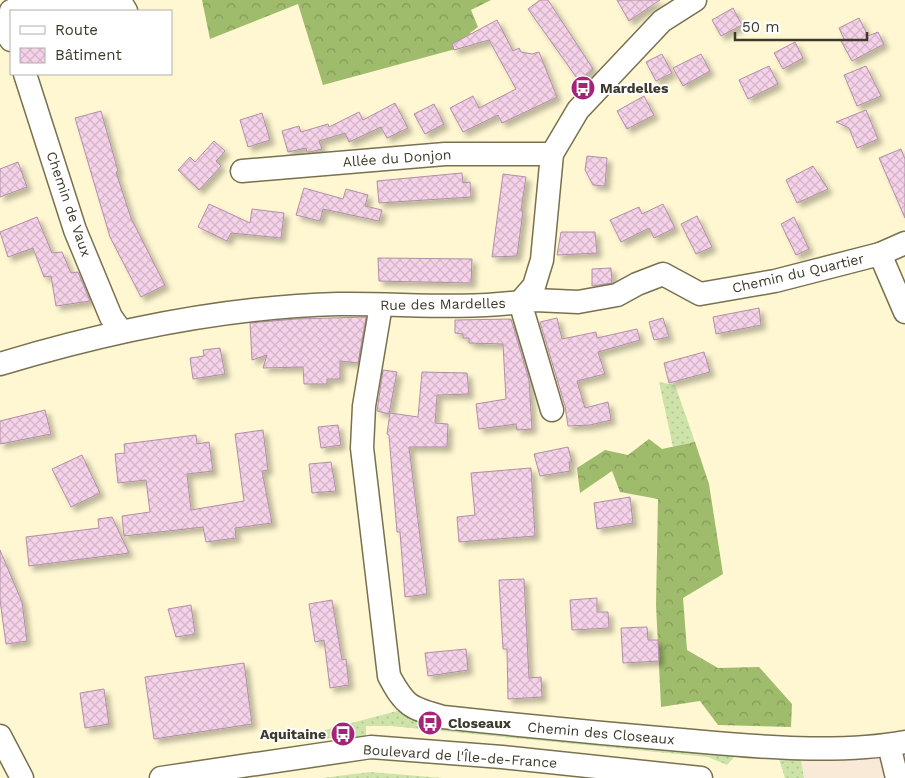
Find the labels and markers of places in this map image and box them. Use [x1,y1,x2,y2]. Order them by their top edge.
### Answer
bus stop icon: Mardelles [570,75,596,101]
place label: Mardelles [600,80,669,96]
bus stop icon: Closeaux [417,710,443,736]
place label: Closeaux [448,715,512,731]
bus stop icon: Aquitaine [330,721,356,747]
place label: Aquitaine [260,726,326,742]

